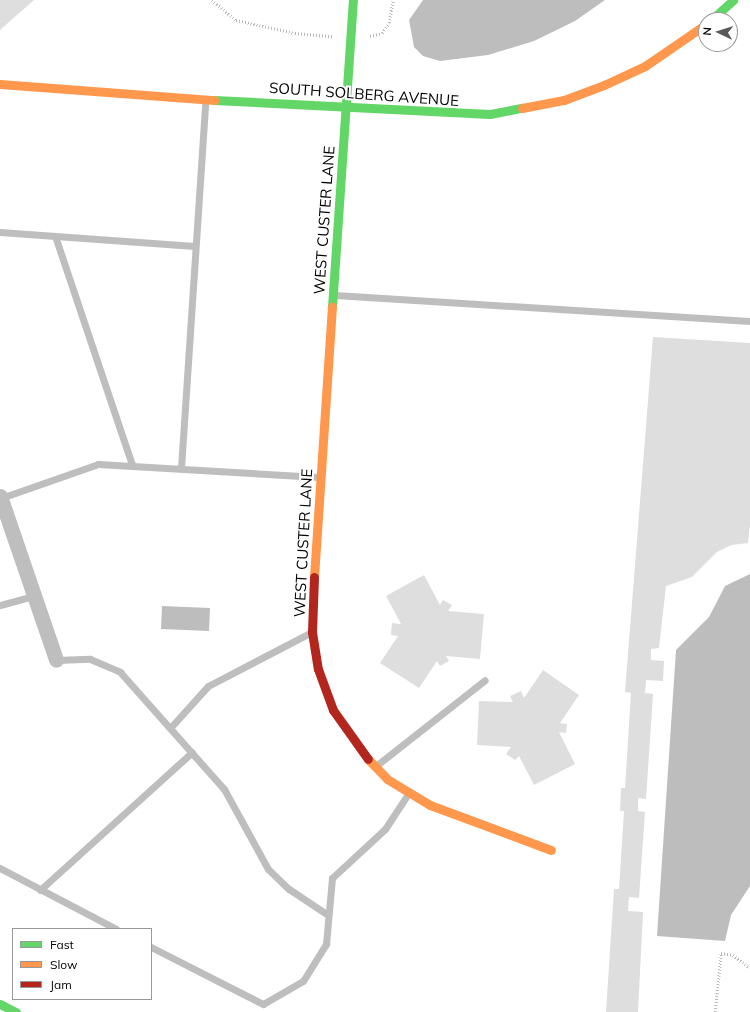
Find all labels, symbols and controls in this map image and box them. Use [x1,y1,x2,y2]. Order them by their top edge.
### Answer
north arrow [698,12,738,52]
text: N [700,27,714,36]
street label: SOUTH SOLBERG AVENUE [269,78,459,110]
street label: WEST CUSTER LANE [310,145,338,295]
street label: WEST CUSTER LANE [290,468,316,618]
legend [12,928,152,1000]
text: Fast [50,937,74,952]
text: Slow [50,957,78,972]
text: Jam [50,977,72,992]

